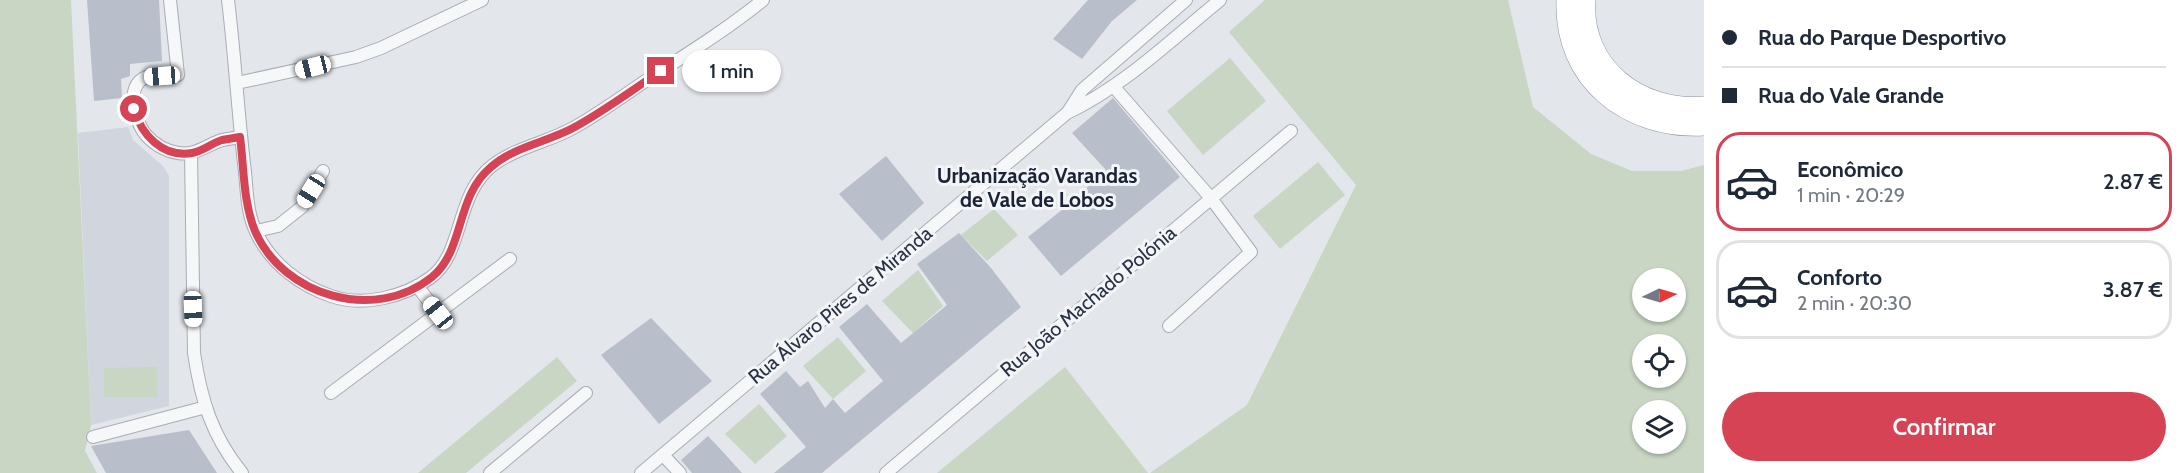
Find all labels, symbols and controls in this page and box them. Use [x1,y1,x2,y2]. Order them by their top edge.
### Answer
text: Rua do Parque Desportivo [1758,24,2006,51]
callout: 1 min [682,50,781,92]
car [293,54,333,80]
route end [647,57,674,84]
text: 1 min [709,59,754,83]
car [143,66,181,86]
text: Rua do Vale Grande [1758,82,1944,109]
route start [120,95,147,122]
icon: car [1725,155,1779,209]
text: Econômico [1797,156,1903,183]
district label: Urbanização Varandas de Vale de Lobos [937,163,1137,212]
text: 2.87 € [2103,168,2163,195]
car [294,171,328,211]
text: 1 min · 20:29 [1797,183,1905,207]
street label: Rua João Machado Polónia [995,220,1181,382]
street label: Rua Álvaro Pires de Miranda [743,221,937,389]
icon: car [1725,263,1779,317]
text: Conforto [1797,264,1882,291]
north arrow [1632,268,1686,322]
map controls [1632,268,1686,454]
text: 3.87 € [2103,276,2163,303]
car [183,291,203,327]
text: 2 min · 20:30 [1797,291,1912,315]
car [420,293,456,333]
button: locate [1632,334,1686,388]
button: Confirmar [1722,392,2166,461]
button: layers [1632,400,1686,454]

